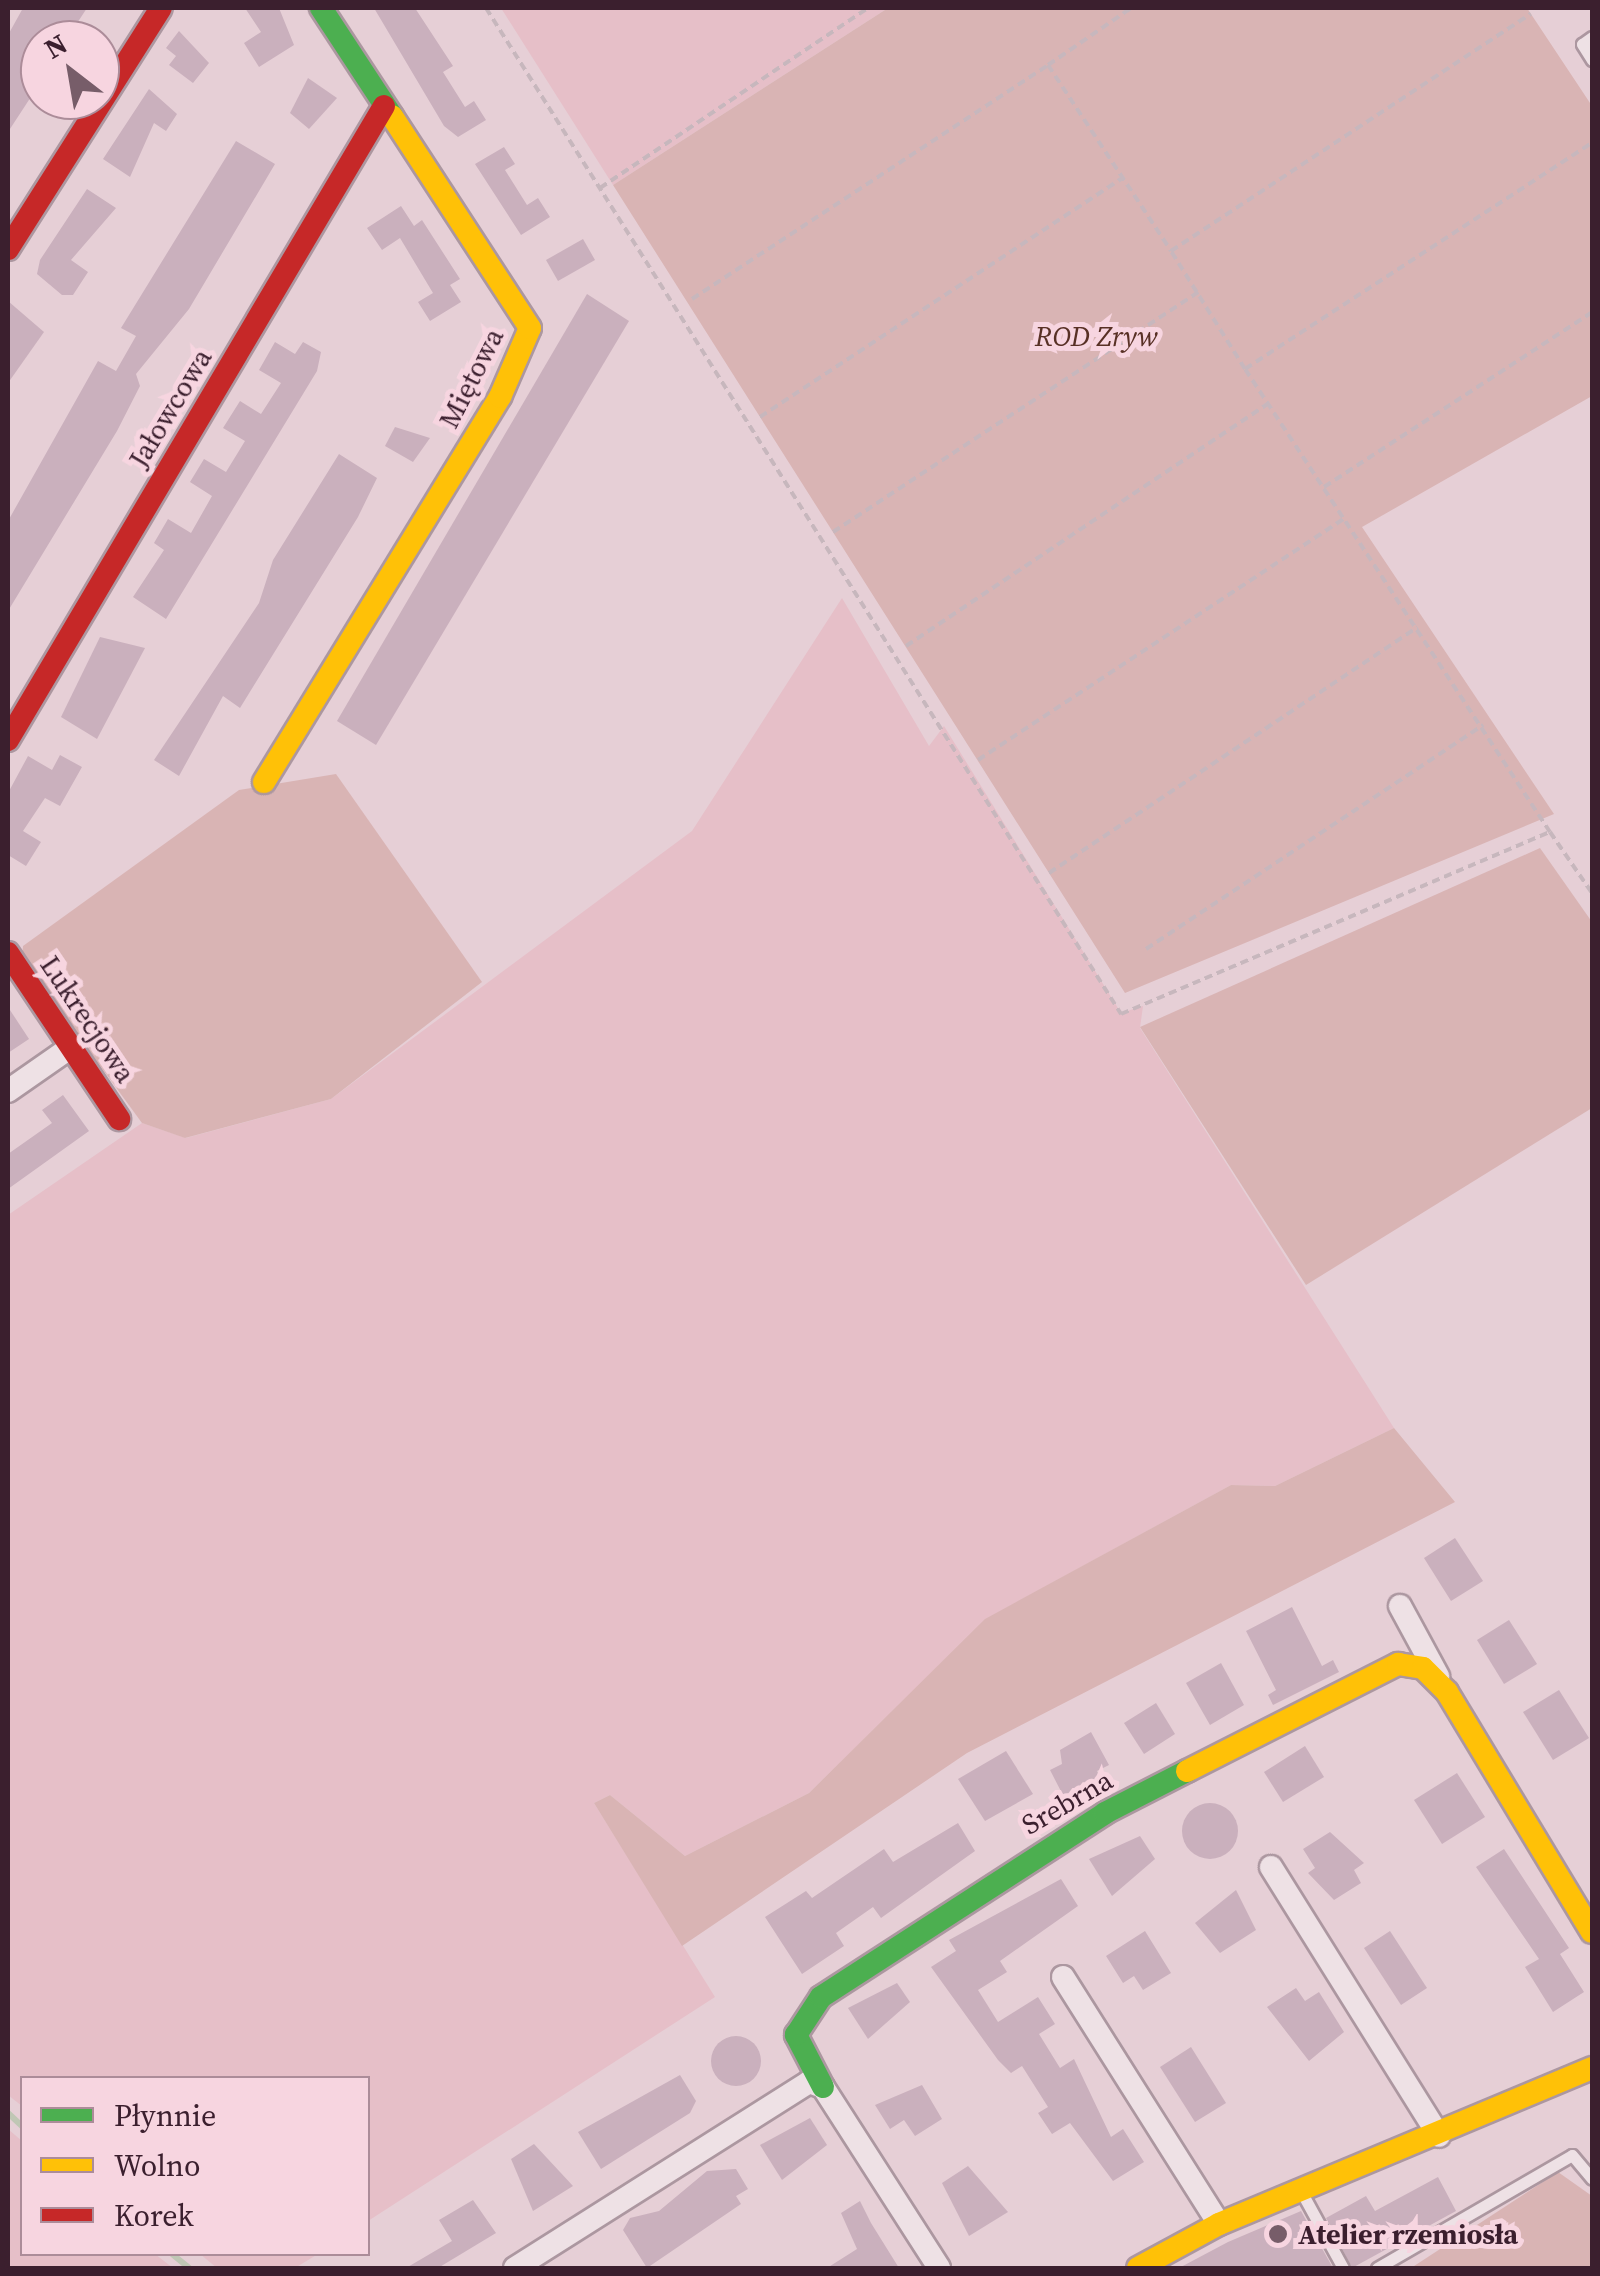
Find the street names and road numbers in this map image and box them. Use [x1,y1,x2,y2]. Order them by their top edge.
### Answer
street label: Miętowa [432,322,510,434]
street label: Jałowcowa [121,342,219,474]
street label: Lukrecjowa [33,949,143,1089]
street label: Srebrna [1016,1763,1118,1841]

